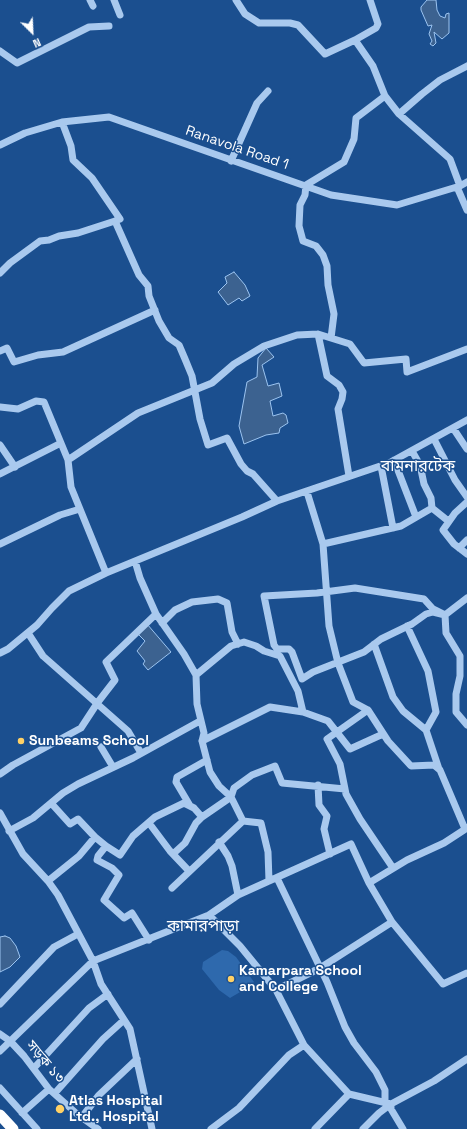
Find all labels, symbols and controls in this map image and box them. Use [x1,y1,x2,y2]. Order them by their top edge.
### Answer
north arrow [12,12,52,52]
text: N [31,35,43,51]
street label: Ranavola Road 1 [183,122,291,174]
district label: বামনারটেক [381,457,455,477]
place label: Sunbeams School [29,733,149,749]
marker: Sunbeams School [16,736,26,746]
district label: কামারপাড়া [167,917,239,937]
place label: Kamarpara School and College [239,963,362,996]
marker: Kamarpara School and College [226,974,236,984]
street label: সড়ক ১৩ [22,1037,68,1087]
place label: Atlas Hospital Ltd., Hospital [69,1093,162,1126]
marker: Atlas Hospital Ltd., Hospital [54,1103,66,1115]

